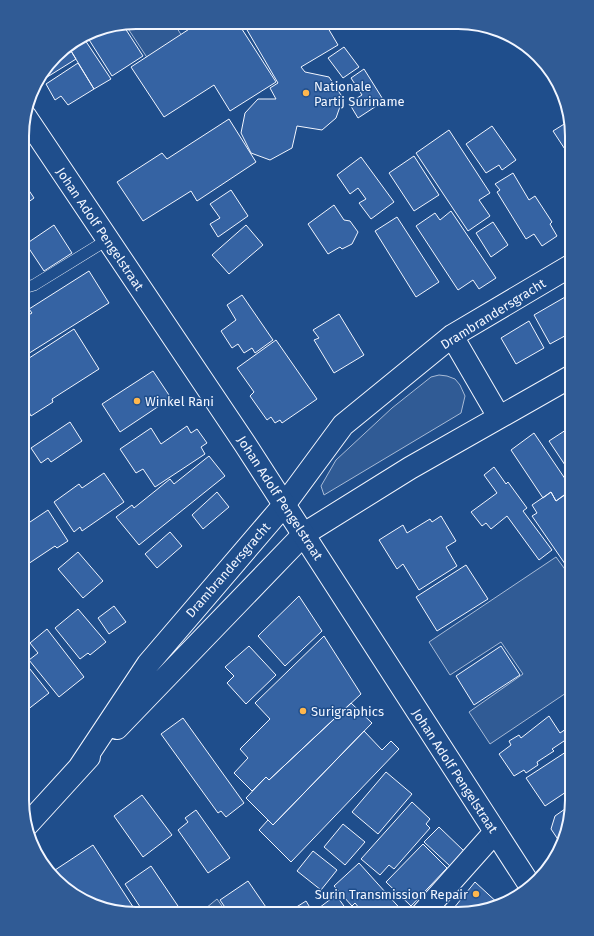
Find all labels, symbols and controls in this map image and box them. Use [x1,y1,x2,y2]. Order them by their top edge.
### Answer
place label: Nationale Partij Suriname [314,79,405,109]
marker: Nationale Partij Suriname [301,88,311,98]
street label: Johan Adolf Pengelstraat [53,165,147,294]
street label: Drambrandersgracht [438,275,548,352]
place label: Winkel Rani [145,394,214,409]
marker: Winkel Rani [132,396,142,406]
street label: Johan Adolf Pengelstraat [234,433,326,563]
street label: Drambrandersgracht [183,519,273,621]
place label: Surigraphics [311,704,384,719]
marker: Surigraphics [298,706,308,716]
street label: Johan Adolf Pengelstraat [409,706,501,836]
place label: Surin Transmission Repair [315,887,468,902]
marker: Surin Transmission Repair [471,889,481,899]

